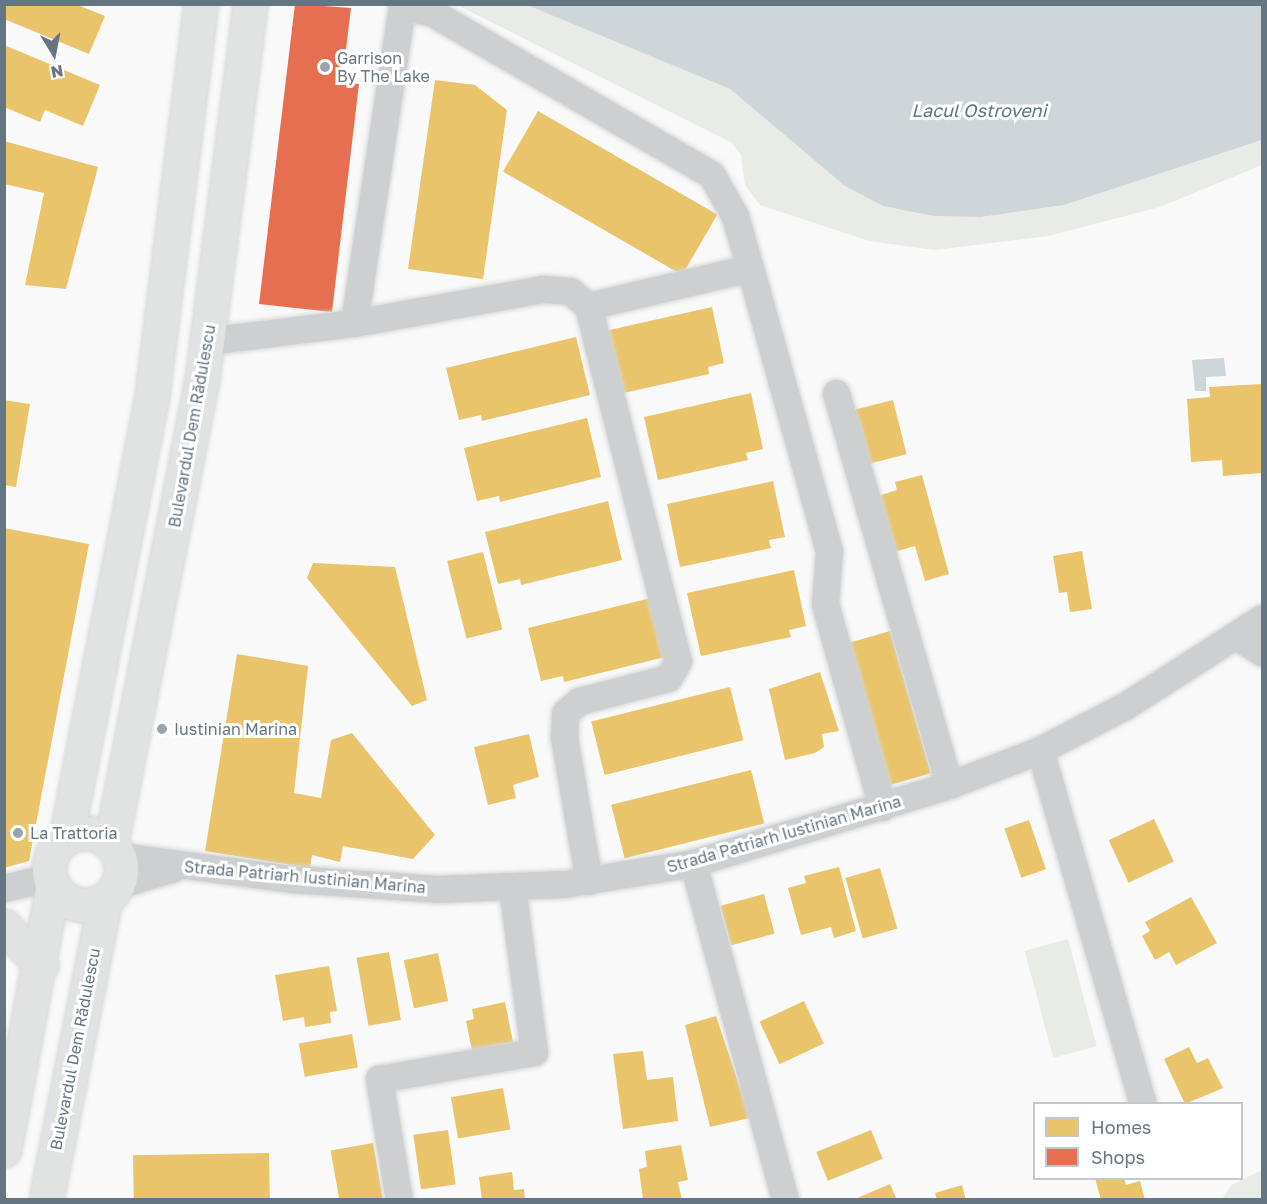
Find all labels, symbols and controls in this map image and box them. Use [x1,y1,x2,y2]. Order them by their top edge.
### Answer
north arrow [24,24,84,84]
place label: Garrison By The Lake [337,48,430,86]
marker: Garrison By The Lake [318,60,332,74]
text: N [49,61,65,83]
water label: Lacul Ostroveni [912,99,1046,121]
street label: Bulevardul Dem Rădulescu [165,323,219,529]
place label: Iustinian Marina [174,719,297,739]
marker: Iustinian Marina [155,722,169,736]
street label: Strada Patriarh Iustinian Marina [665,791,903,877]
place label: La Trattoria [30,823,118,843]
marker: La Trattoria [11,826,25,840]
street label: Strada Patriarh Iustinian Marina [183,857,427,897]
street label: Bulevardul Dem Rădulescu [46,946,104,1152]
legend [1033,1102,1243,1180]
text: Homes [1091,1116,1151,1138]
text: Shops [1091,1146,1145,1168]

